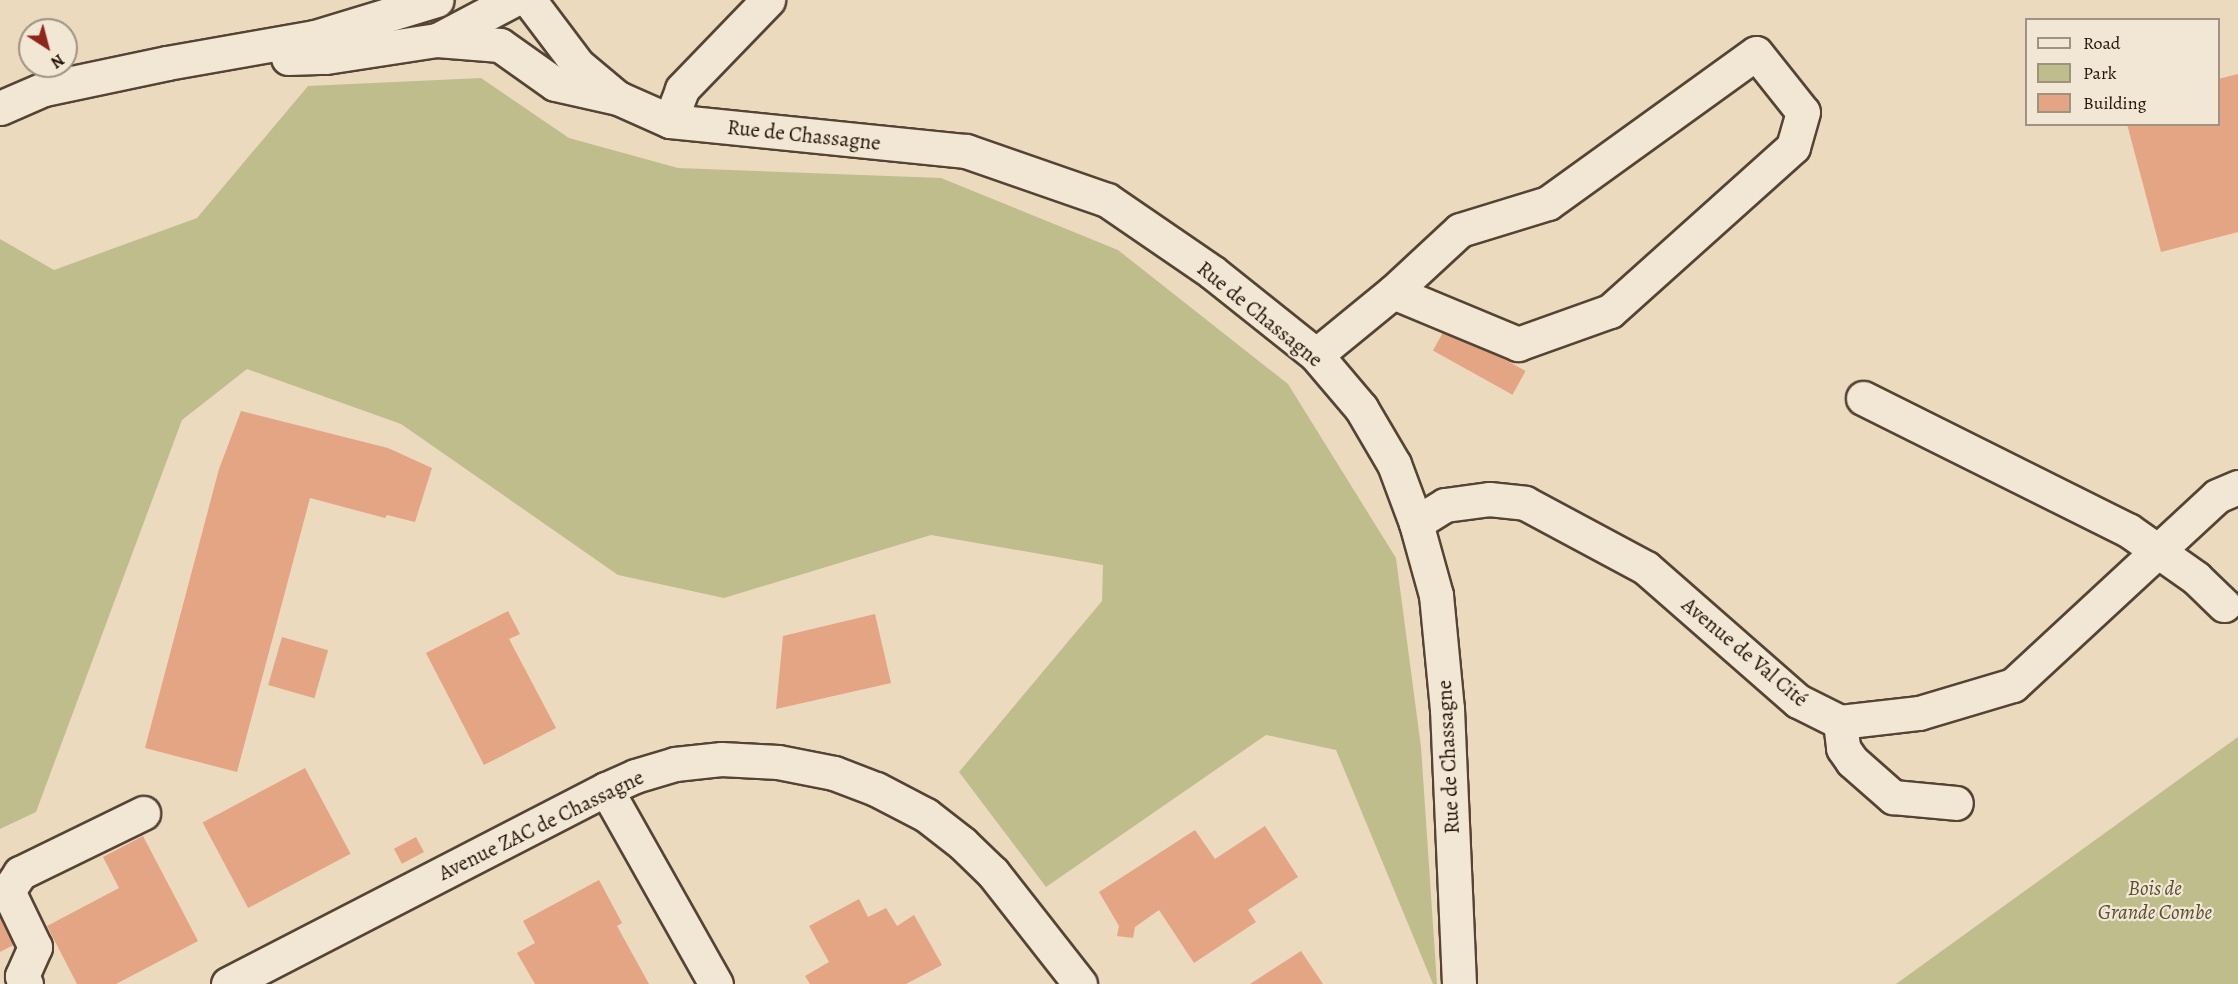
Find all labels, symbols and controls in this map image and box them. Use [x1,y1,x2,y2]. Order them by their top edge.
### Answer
north arrow [18,18,78,78]
legend [2025,18,2220,126]
text: Road [2083,31,2120,55]
text: N [46,49,69,73]
text: Park [2083,61,2117,85]
text: Building [2083,91,2147,115]
street label: Rue de Chassagne [726,114,882,156]
street label: Rue de Chassagne [1192,256,1328,372]
street label: Avenue de Val Cité [1677,592,1813,712]
street label: Rue de Chassagne [1431,679,1465,835]
street label: Avenue ZAC de Chassagne [434,764,648,886]
park label: Bois de Grande Combe [2098,875,2212,925]

